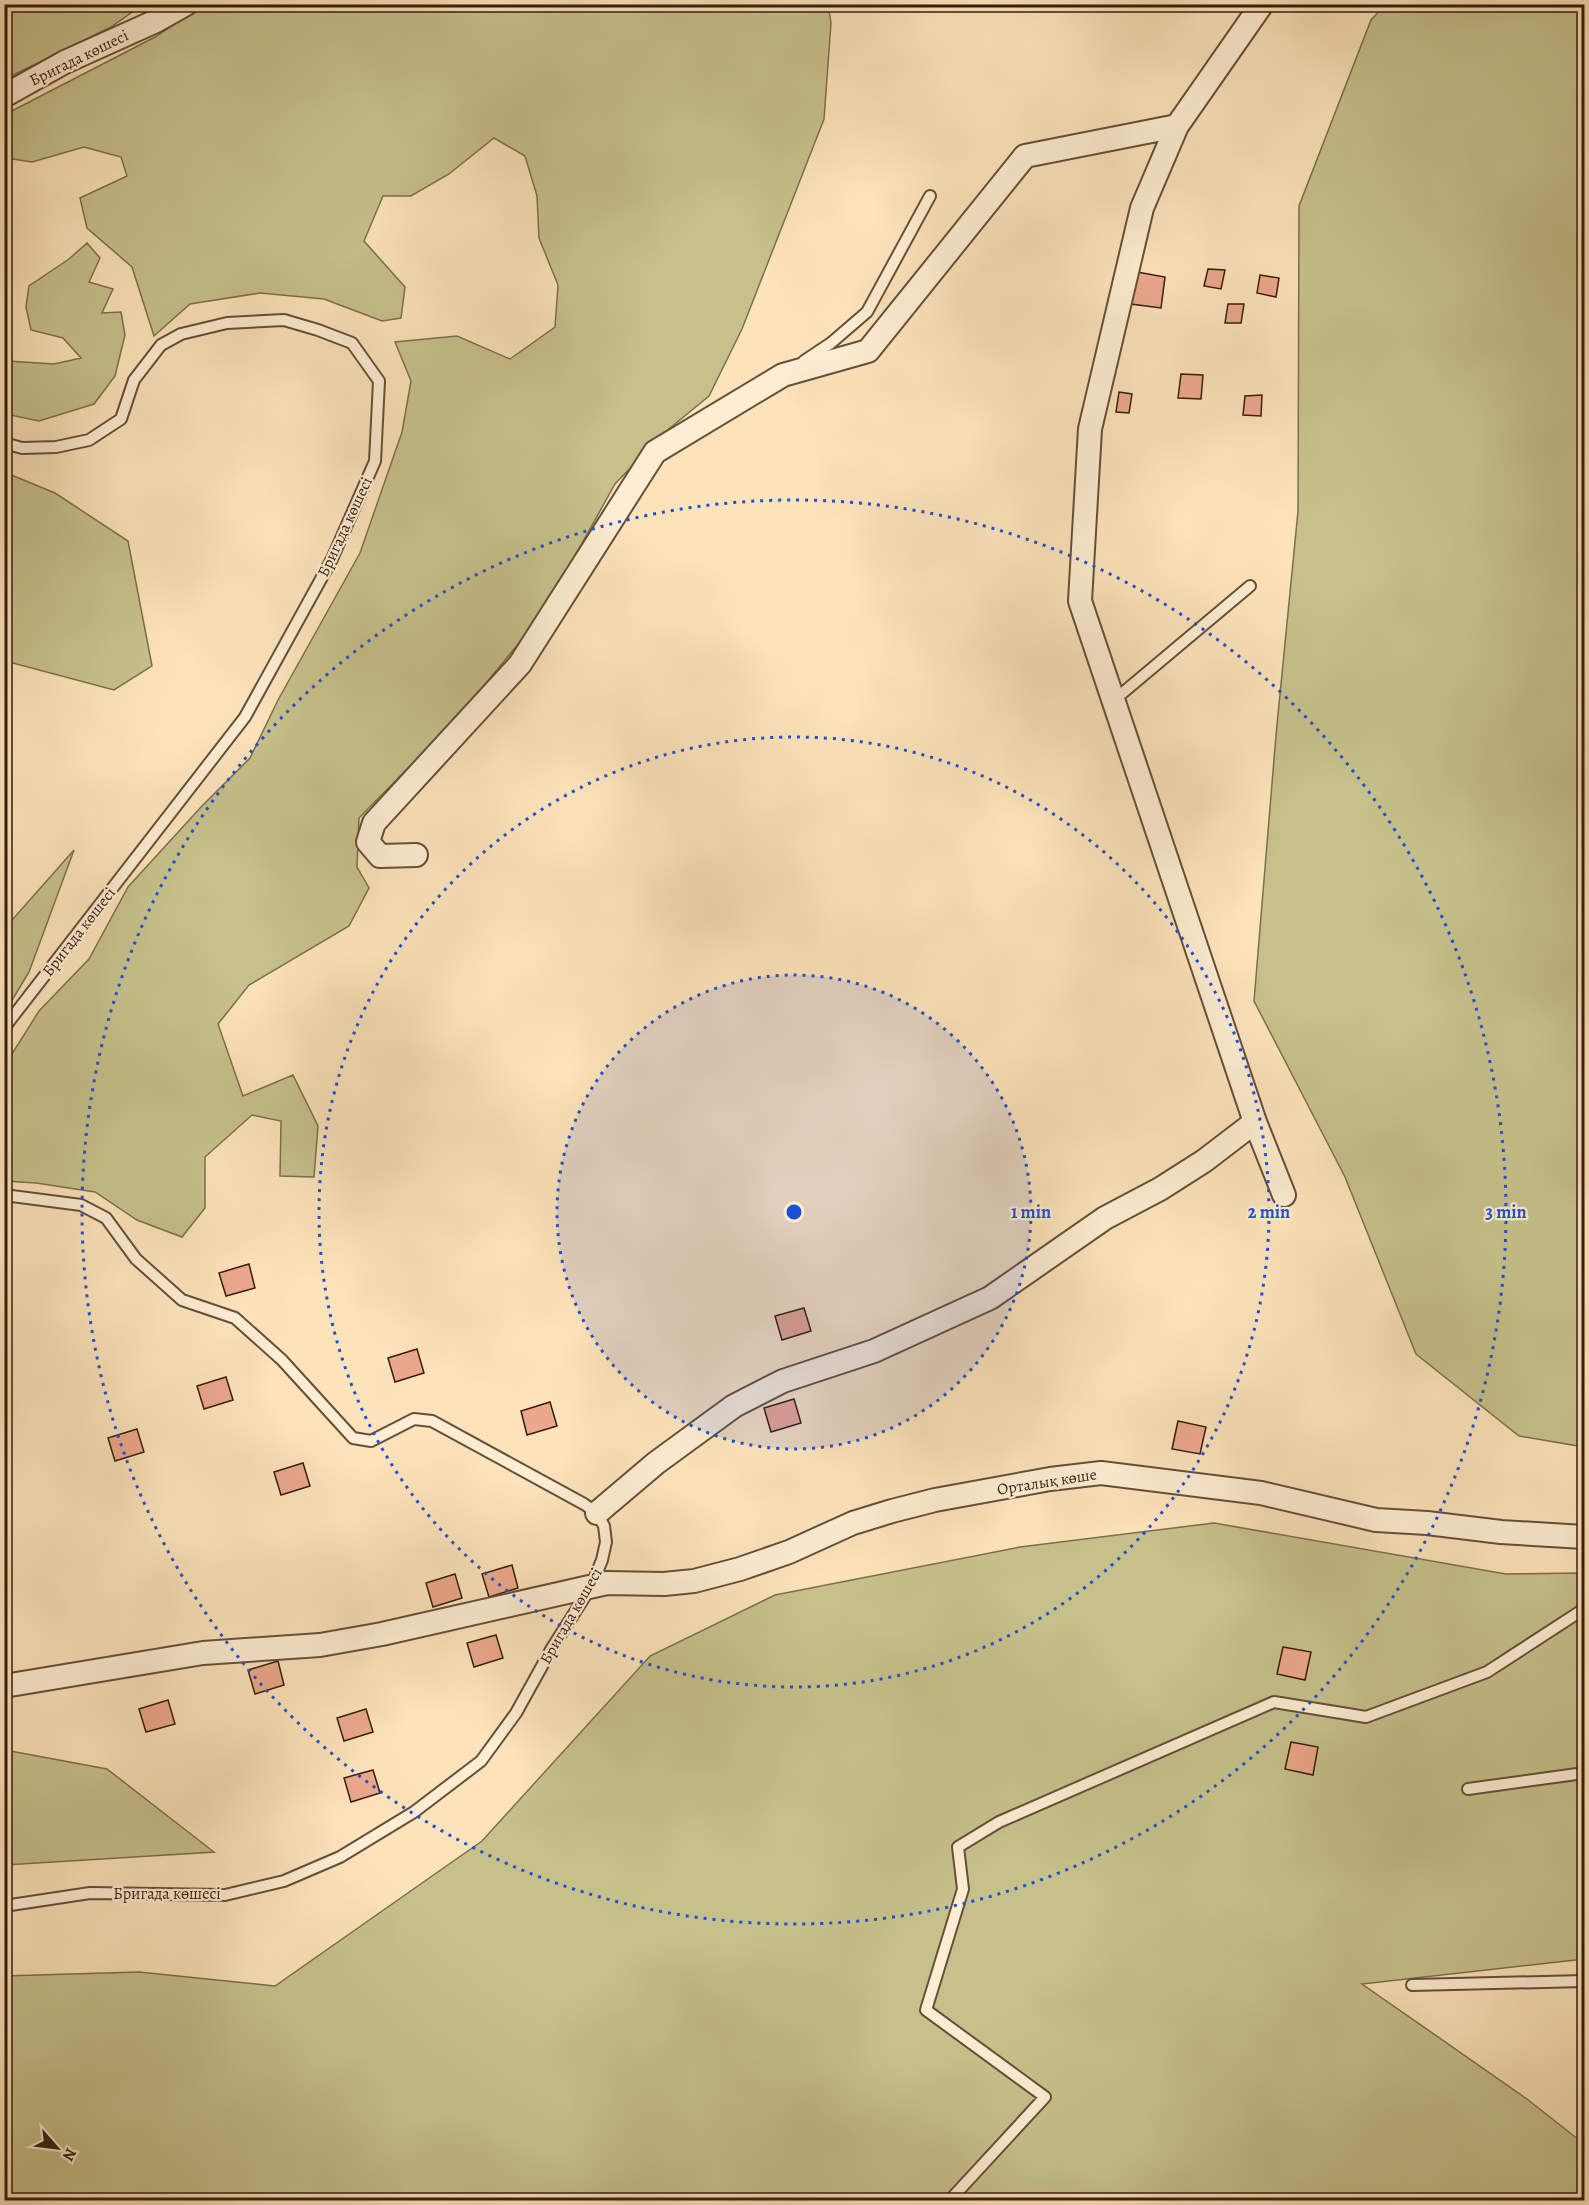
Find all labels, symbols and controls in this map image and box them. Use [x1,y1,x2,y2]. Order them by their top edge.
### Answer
street label: Бригада көшесі [26,24,132,92]
street label: Бригада көшесі [312,474,378,580]
street label: Бригада көшесі [37,883,121,981]
text: 1 min [1011,1200,1051,1224]
text: 2 min [1248,1200,1290,1224]
text: 3 min [1485,1200,1527,1224]
centre of rings [784,1202,804,1222]
street label: Орталық көше [996,1463,1098,1501]
street label: Бригада көшесі [535,1564,607,1668]
street label: Бригада көшесі [113,1883,221,1905]
north arrow [27,2118,87,2178]
text: N [57,2144,82,2165]

